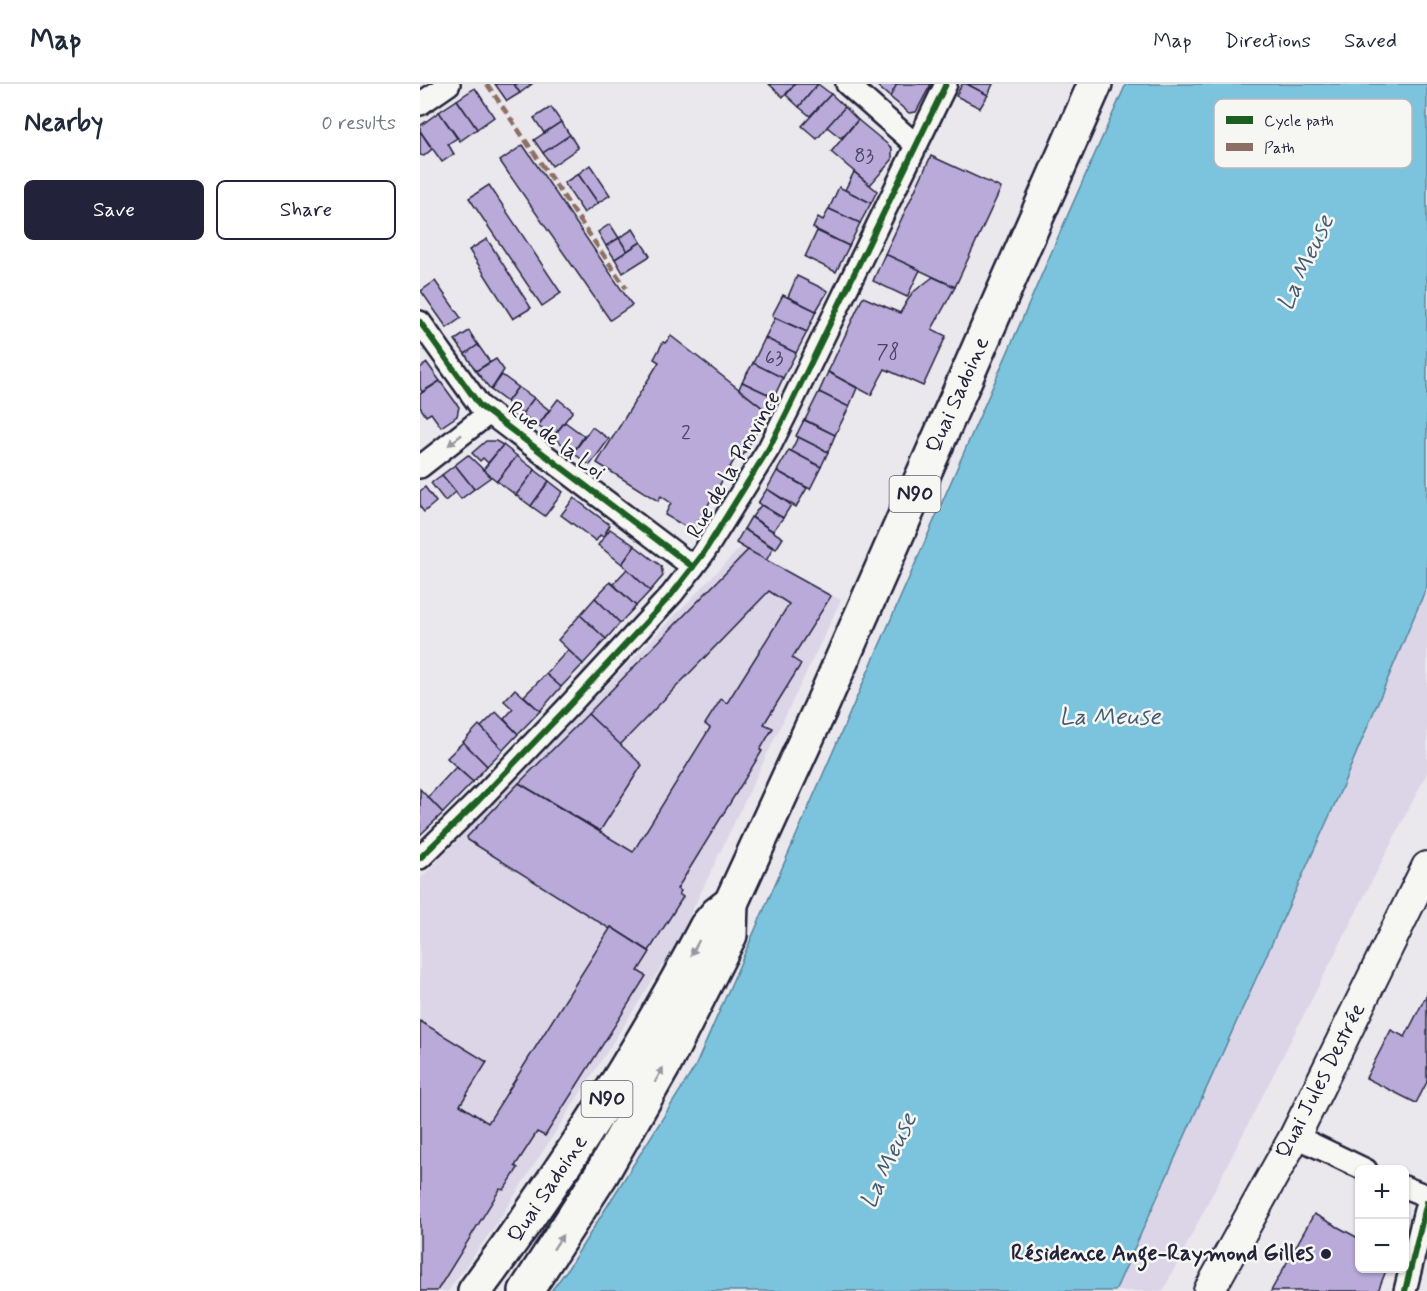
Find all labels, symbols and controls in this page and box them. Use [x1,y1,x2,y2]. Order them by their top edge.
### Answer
text: Map [30,23,81,60]
text: Map [1153,27,1192,55]
text: Directions [1225,27,1311,55]
text: Saved [1344,27,1397,55]
legend [1214,99,1412,168]
text: Nearby [24,106,103,140]
text: 0 results [322,110,396,137]
text: Cycle path [1264,111,1334,132]
text: Path [1264,138,1295,159]
house number: 83 [854,143,874,170]
button: Save [24,180,204,240]
button: Share [216,180,396,240]
water label: La Meuse [1270,209,1342,316]
street label: Quai Sadoine [920,332,996,458]
house number: 78 [876,339,900,366]
house number: 63 [765,345,783,372]
street label: Rue de la Province [680,386,788,544]
street label: Rue de la Loi [502,395,610,487]
house number: 2 [681,420,691,447]
one-way arrow [447,434,462,446]
road number: N90 [890,476,940,512]
water label: La Meuse [1059,702,1162,733]
one-way arrow [690,940,700,957]
street label: Quai Jules Destrée [1270,998,1372,1163]
one-way arrow [654,1066,664,1083]
road number: N90 [582,1081,633,1117]
water label: La Meuse [853,1107,925,1214]
street label: Quai Sadoine [502,1129,595,1248]
map controls [1355,1165,1409,1273]
button: + [1355,1165,1409,1219]
button: − [1355,1219,1409,1273]
one-way arrow [553,1234,564,1251]
place label: Résidence Ange-Raymond Gilles [1011,1240,1314,1272]
marker: Résidence Ange-Raymond Gilles [1319,1247,1333,1261]

